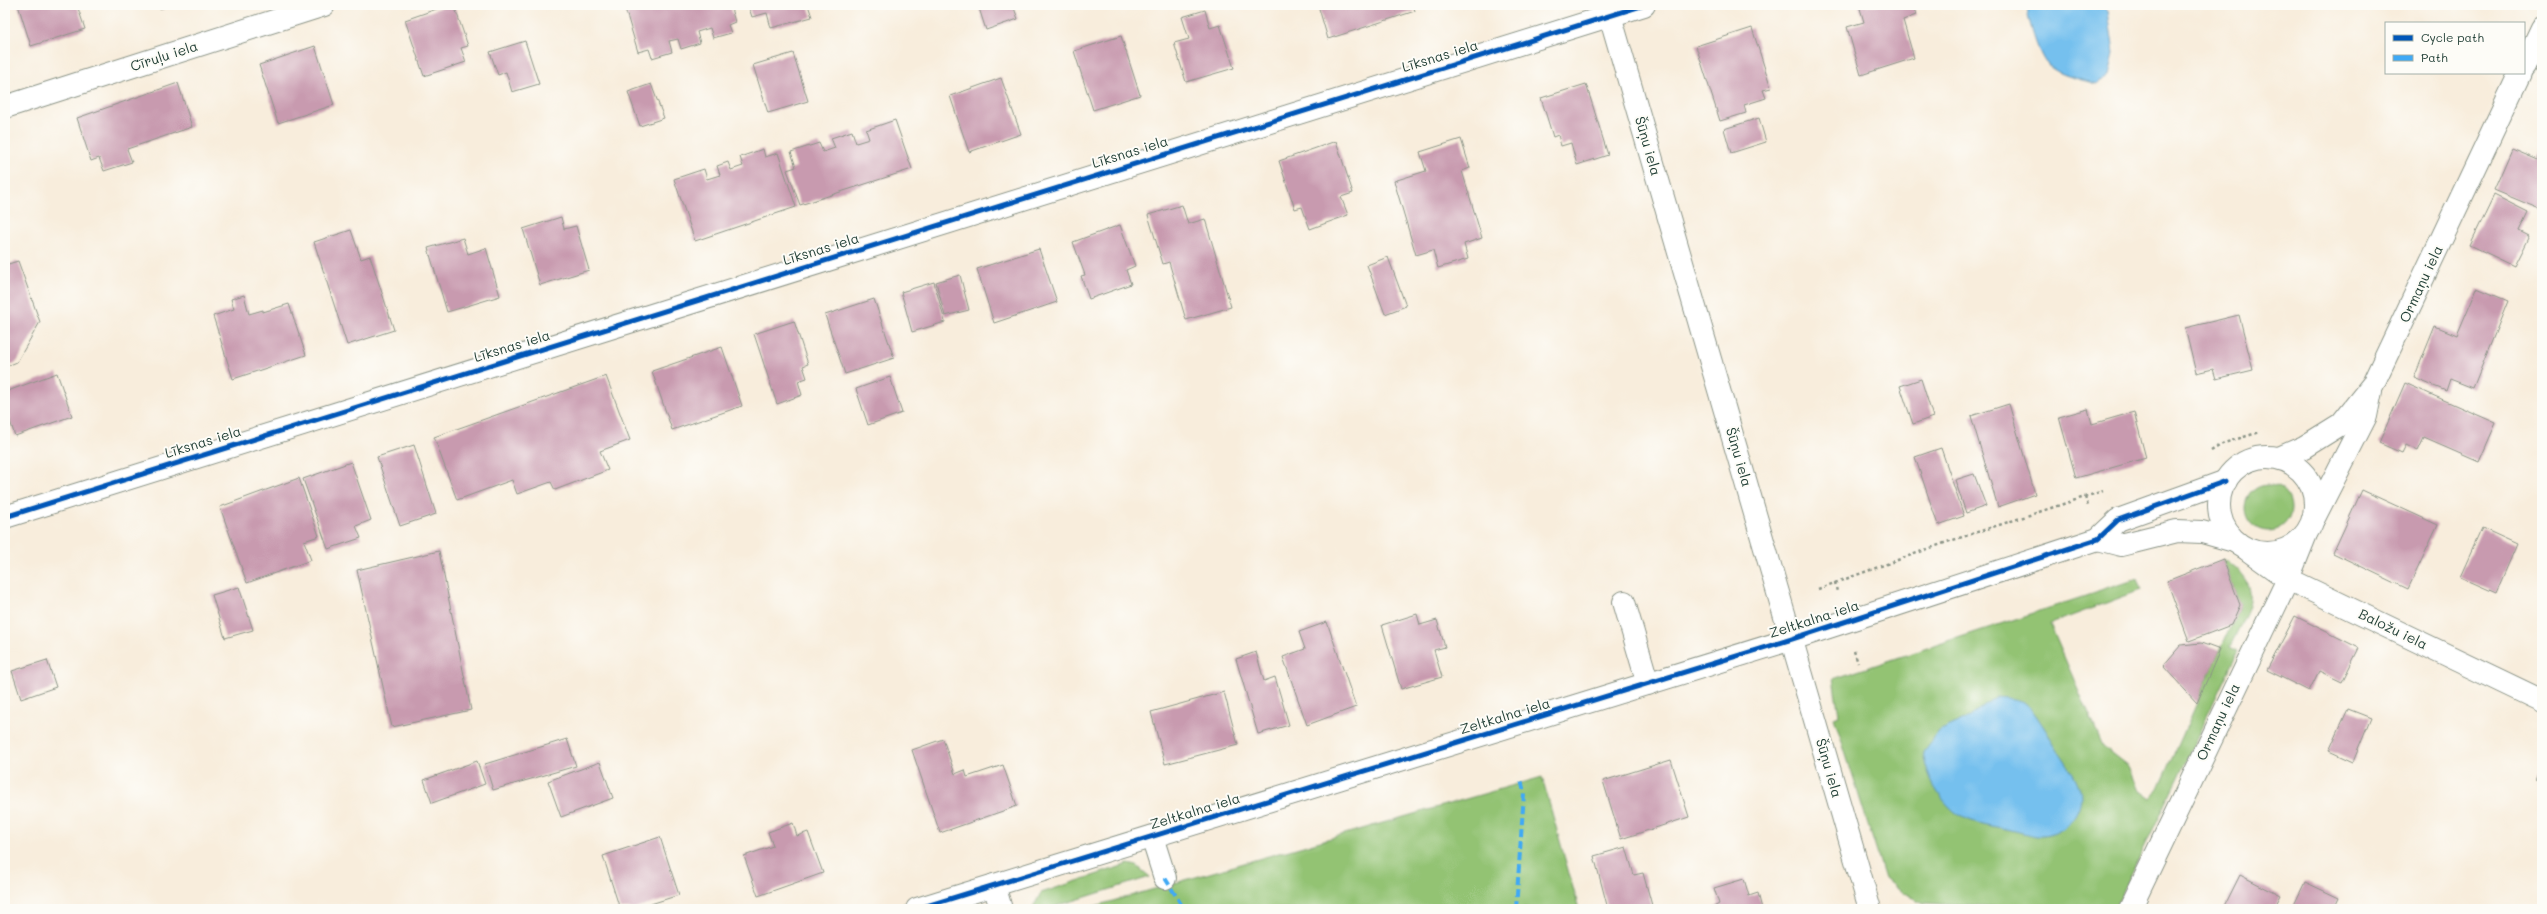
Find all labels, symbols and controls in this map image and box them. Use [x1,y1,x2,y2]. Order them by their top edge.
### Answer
legend [2385,22,2525,74]
text: Cycle path [2421,29,2484,45]
street label: Līksnas iela [1399,35,1480,76]
street label: Cīruļu iela [128,36,200,75]
text: Path [2421,49,2448,65]
street label: Šūņu iela [1631,114,1666,178]
street label: Līksnas iela [1089,131,1170,172]
street label: Līksnas iela [780,228,861,269]
street label: Ormaņu iela [2394,242,2447,325]
street label: Līksnas iela [471,325,552,366]
street label: Līksnas iela [162,421,243,462]
street label: Šūņu iela [1722,425,1757,489]
street label: Zeltkalna iela [1766,595,1861,642]
street label: Baložu iela [2356,604,2431,653]
street label: Ormaņu iela [2191,680,2244,763]
street label: Zeltkalna iela [1457,693,1552,738]
street label: Šūņu iela [1812,736,1847,800]
street label: Zeltkalna iela [1147,788,1242,833]

